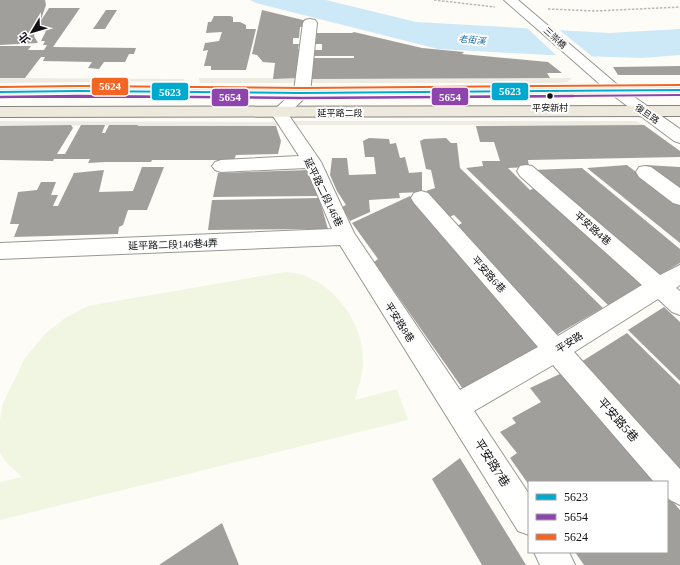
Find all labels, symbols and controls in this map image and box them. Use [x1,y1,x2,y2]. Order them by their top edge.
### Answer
north arrow [12,12,52,52]
street label: 三崇橋 [542,25,568,51]
text: 北 [16,30,32,46]
water label: 老街溪 [458,34,488,46]
line badge: 5624 [91,77,129,96]
text: 5624 [99,80,122,92]
line badge: 5623 [151,82,189,101]
line badge: 5623 [491,82,529,101]
text: 5623 [499,85,522,97]
text: 5623 [159,86,182,98]
line badge: 5654 [431,87,469,106]
line badge: 5654 [211,88,249,107]
text: 5654 [219,91,242,103]
text: 5654 [439,91,462,103]
marker: 平安新村 [545,91,555,101]
place label: 平安新村 [532,102,568,113]
street label: 復旦路 [633,102,661,126]
street label: 延平路二段 [317,108,363,118]
street label: 延平路二段146巷 [302,156,345,228]
street label: 平安路4巷 [572,209,613,247]
street label: 延平路二段146巷4弄 [128,237,218,252]
street label: 平安路6巷 [469,254,508,295]
street label: 平安路8巷 [383,300,416,344]
street label: 平安路 [554,330,585,355]
street label: 平安路5巷 [595,395,641,445]
street label: 平安路7巷 [471,437,513,489]
legend [528,481,668,553]
text: 5623 [564,490,588,504]
text: 5654 [564,510,588,524]
text: 5624 [564,530,588,544]

